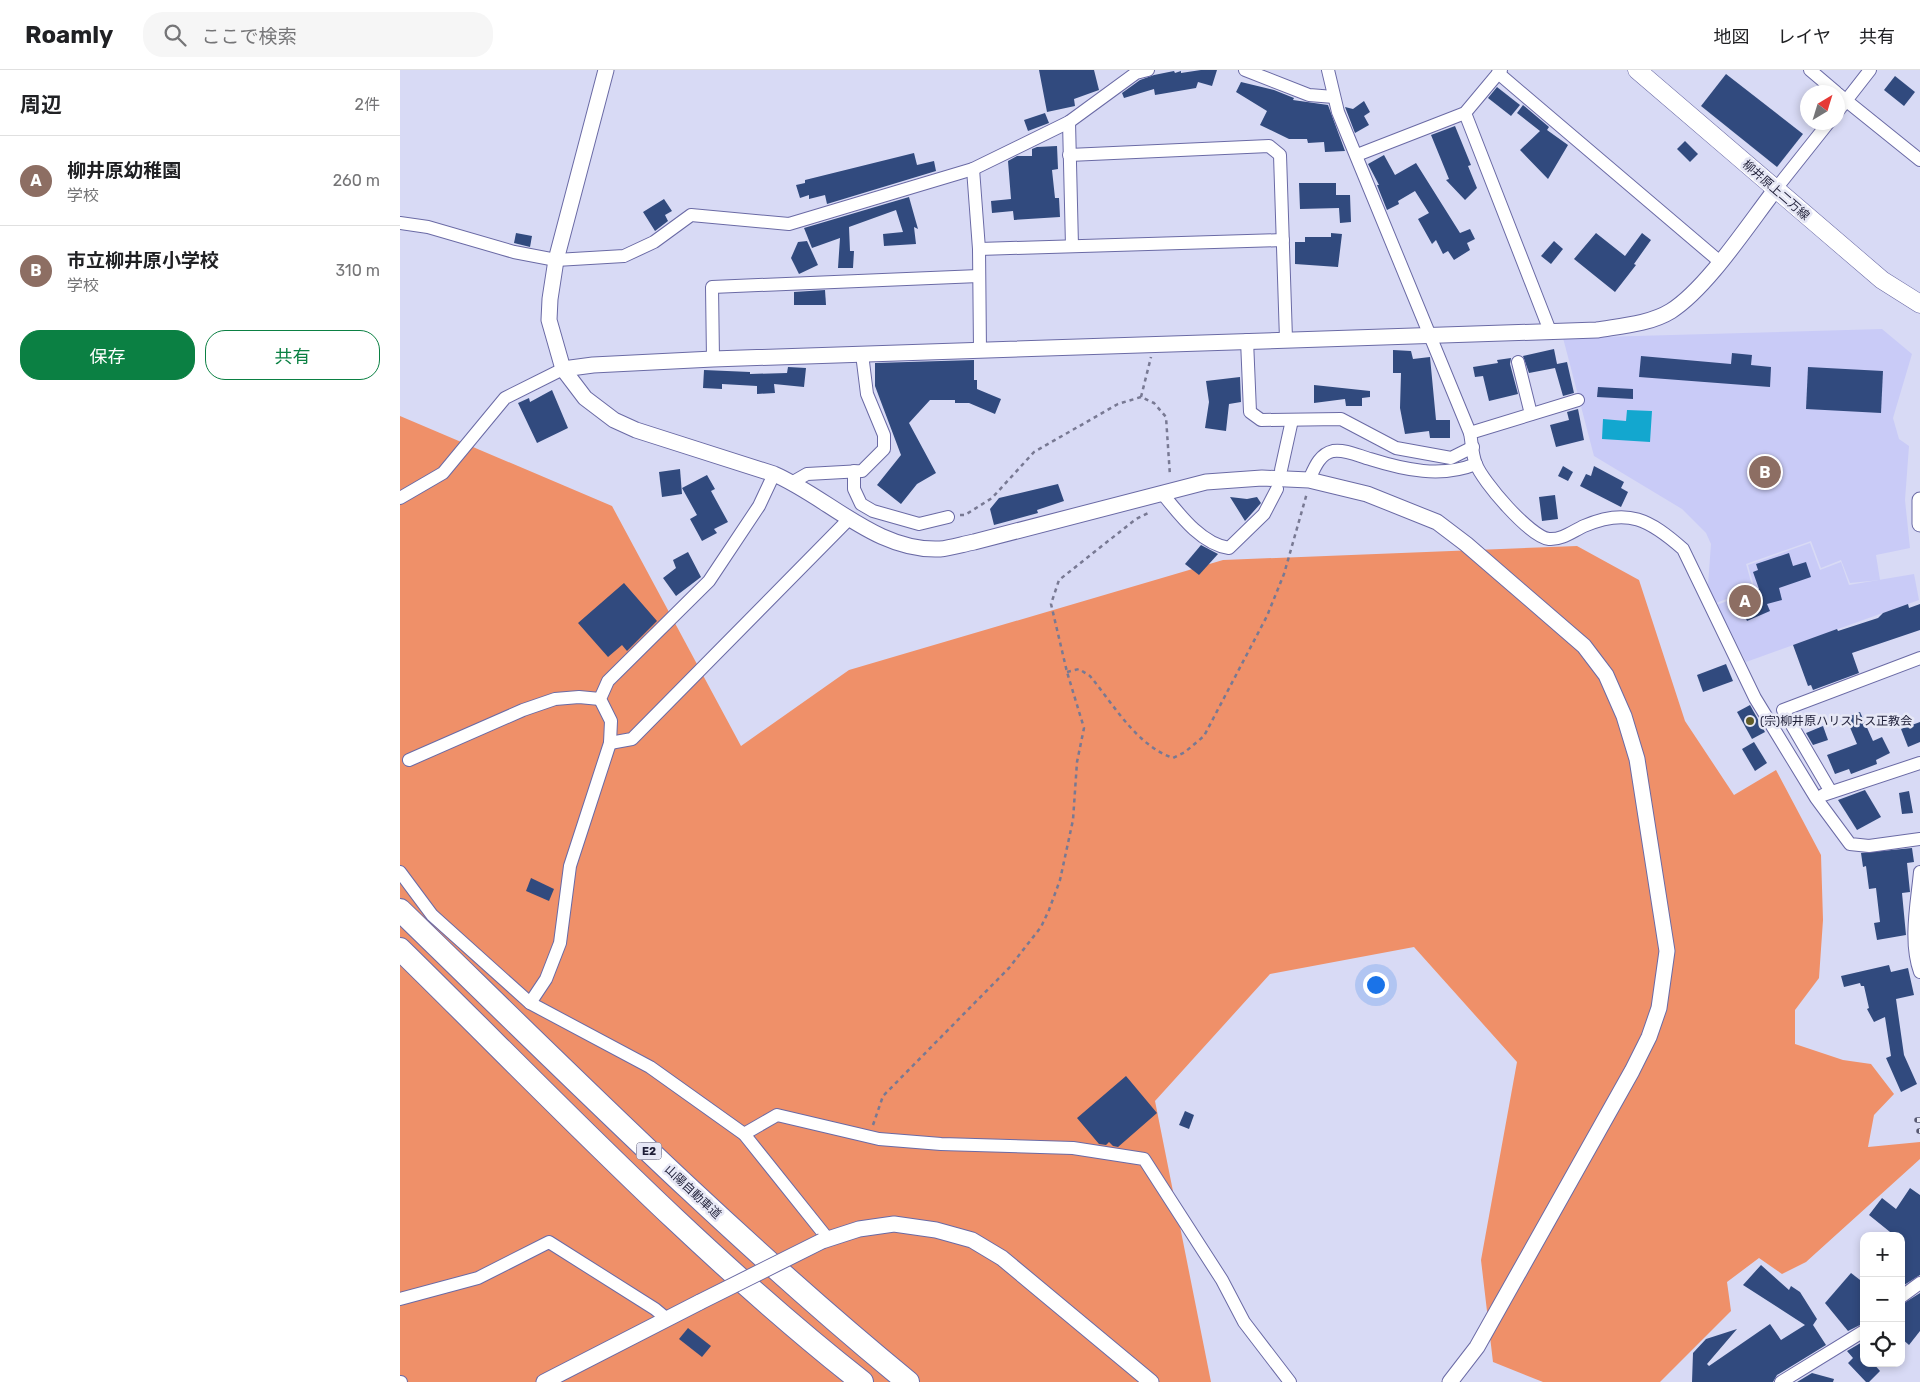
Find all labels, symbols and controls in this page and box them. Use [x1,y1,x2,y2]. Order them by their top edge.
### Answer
search box [143,12,493,57]
text: Roamly [25,21,113,49]
icon: search [161,21,189,49]
text: ここで検索 [201,25,296,48]
text: 地図 [1714,26,1750,48]
text: レイヤ [1778,26,1831,48]
text: 共有 [1859,26,1895,48]
north arrow [1800,85,1845,130]
text: 周辺 [20,92,62,117]
text: 2件 [355,95,380,114]
street label: 柳井原上二万線 [1740,157,1812,223]
text: 柳井原幼稚園 [67,159,181,182]
text: A [30,171,42,190]
text: 260 m [333,171,380,190]
text: 学校 [67,186,99,205]
text: 市立柳井原小学校 [67,249,219,272]
text: B [30,261,42,280]
text: 310 m [336,261,380,280]
text: 学校 [67,276,99,295]
button: 保存 [20,330,195,380]
button: 共有 [205,330,380,380]
pin: B [1749,453,1781,491]
pin: A [1729,582,1761,620]
place label: (宗)柳井原ハリストス正教会 [1760,714,1912,728]
marker: (宗)柳井原ハリストス正教会 [1744,715,1756,727]
your location [1363,972,1389,998]
road number: E2 [636,1142,662,1160]
street label: 山陽自動車道 [662,1162,724,1222]
map controls [1860,1232,1905,1367]
button: + [1860,1232,1905,1277]
button: − [1860,1277,1905,1322]
button: locate [1860,1322,1905,1367]

